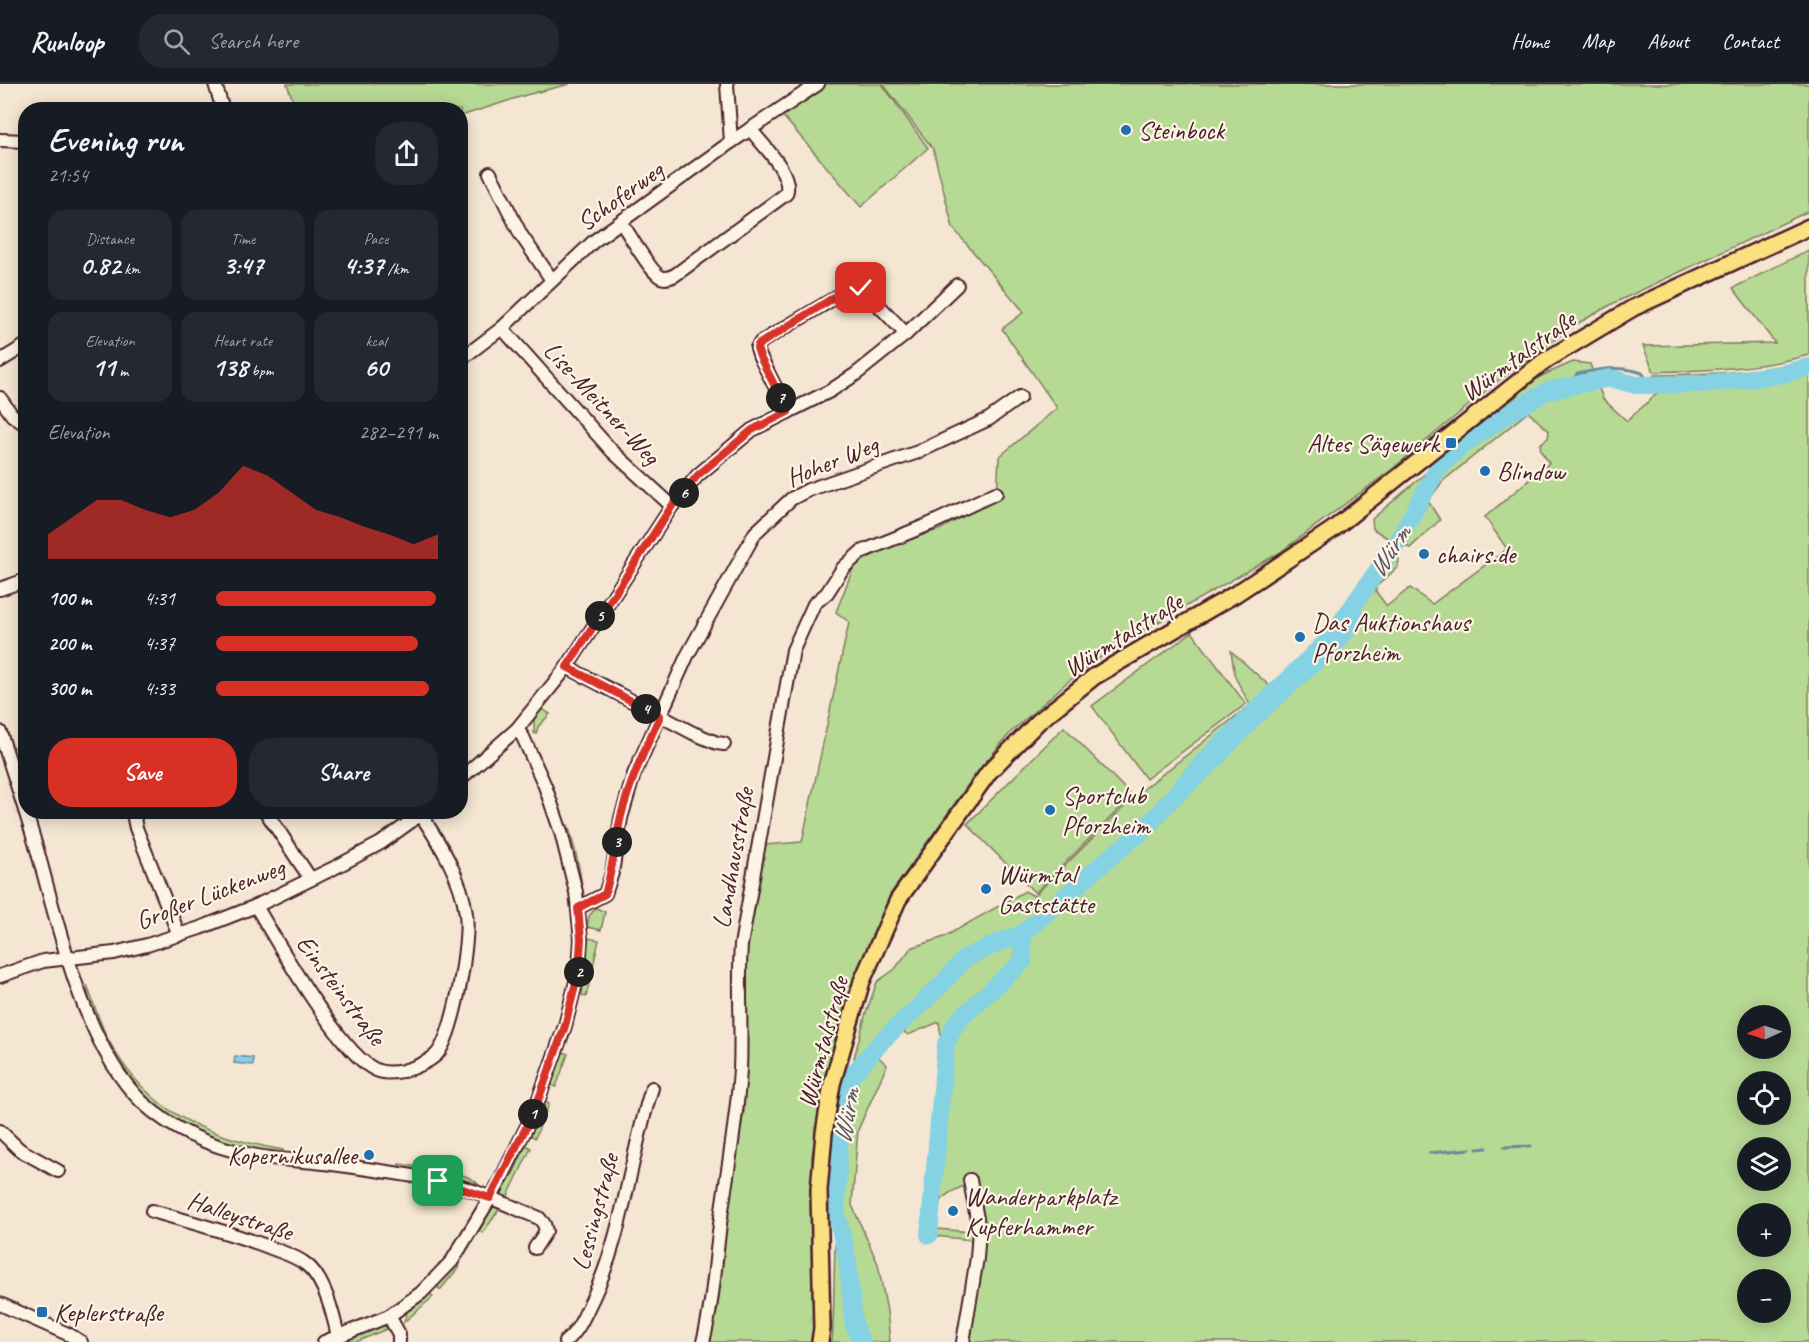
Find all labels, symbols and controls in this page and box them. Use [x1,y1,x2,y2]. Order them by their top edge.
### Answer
search box [139,14,559,68]
text: Runloop [30,24,103,59]
icon: search [160,25,193,58]
text: Search here [208,27,298,55]
text: Home [1511,28,1549,54]
text: Map [1582,28,1614,54]
text: About [1647,28,1689,54]
text: Contact [1722,28,1779,54]
place label: Steinbock [1138,114,1225,147]
text: Evening run [48,119,183,161]
button: share [375,122,438,185]
marker: Steinbock [1119,123,1133,137]
street label: Schoferweg [570,153,671,238]
text: 21:54 [48,163,88,188]
text: Distance [86,229,134,249]
text: Time [231,229,255,249]
text: Pace [364,229,388,249]
text: 0.82 [80,249,120,282]
text: 3:47 [223,249,263,282]
text: 4:37 [344,249,384,282]
text: km [120,259,140,279]
text: /km [384,259,408,279]
pin [835,262,886,313]
icon: check [844,271,877,304]
street label: Würmtalstraße [1454,302,1584,409]
text: Elevation [85,331,135,351]
text: Heart rate [214,331,272,351]
text: kcal [365,331,387,351]
street label: Lise-Meitner-Weg [536,334,669,473]
text: 11 [92,351,115,384]
text: 138 [213,351,248,384]
text: 60 [364,351,388,384]
text: m [115,361,128,381]
text: bpm [248,361,273,381]
pin: 7 [766,383,796,413]
text: 7 [777,388,785,408]
text: Elevation [48,420,110,445]
text: 282–291 m [359,420,438,445]
street label: Hoher Weg [781,427,885,494]
place label: Altes Sägewerk [1307,427,1441,460]
marker: Altes Sägewerk [1444,436,1458,450]
place label: Blindow [1497,455,1567,488]
marker: Blindow [1478,464,1492,478]
pin: 6 [669,478,699,508]
text: 6 [680,483,688,503]
water label: Würm [1360,516,1420,584]
place label: chairs.de [1436,538,1518,571]
marker: chairs.de [1417,547,1431,561]
street label: Würmtalstraße [1057,584,1191,685]
text: 100 m [48,586,91,611]
text: 4:31 [144,586,175,611]
pin: 5 [585,601,615,631]
text: 5 [597,606,603,626]
place label: Das Auktionshaus Pforzheim [1312,606,1472,669]
marker: Das Auktionshaus Pforzheim [1293,630,1307,644]
text: 200 m [48,631,91,656]
text: 4:37 [144,631,175,656]
text: 300 m [48,676,91,701]
text: 4:33 [144,676,175,701]
pin: 4 [631,694,661,724]
text: 4 [642,699,650,719]
button: Save [48,738,237,807]
button: Share [249,738,438,807]
place label: Sportclub Pforzheim [1062,779,1152,842]
street label: Landhausstraße [704,783,762,931]
marker: Sportclub Pforzheim [1043,803,1057,817]
pin: 3 [602,827,632,857]
text: 3 [613,832,621,852]
street label: Großer Lückenweg [131,850,291,937]
place label: Würmtal Gaststätte [998,858,1097,921]
marker: Würmtal Gaststätte [979,882,993,896]
street label: Einsteinstraße [289,928,395,1054]
pin: 2 [564,957,594,987]
text: 2 [575,962,583,982]
street label: Würmtalstraße [790,971,857,1111]
north arrow [1737,1005,1791,1059]
map controls [1737,1005,1791,1323]
button: locate [1737,1071,1791,1125]
water label: Würm [824,1083,868,1146]
pin: 1 [518,1099,548,1129]
text: 1 [529,1104,537,1124]
button: layers [1737,1137,1791,1191]
place label: Kopernikusallee [228,1139,360,1172]
marker: Kopernikusallee [362,1148,376,1162]
street label: Lessingstraße [564,1148,627,1274]
pin [412,1155,463,1206]
icon: arrive [421,1164,454,1197]
place label: Wanderparkplatz Kupferhammer [965,1180,1119,1243]
street label: Halleystraße [183,1184,299,1249]
button: + [1737,1203,1791,1257]
marker: Wanderparkplatz Kupferhammer [946,1204,960,1218]
button: − [1737,1269,1791,1323]
place label: Keplerstraße [54,1296,165,1329]
marker: Keplerstraße [35,1305,49,1319]

